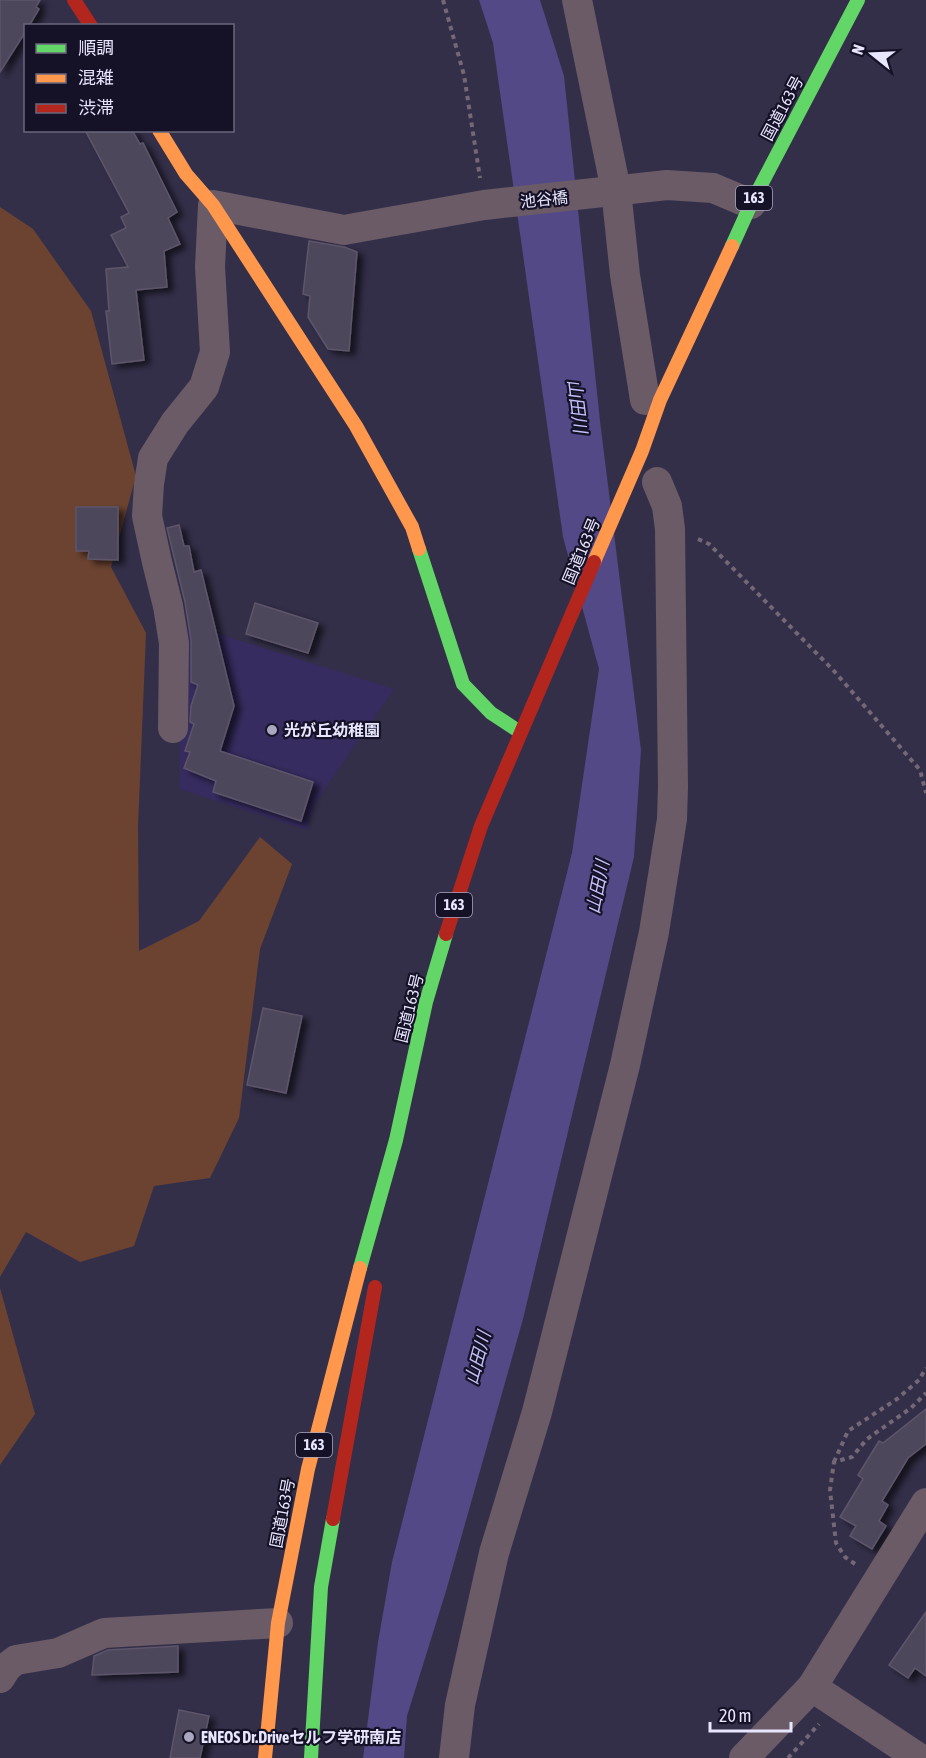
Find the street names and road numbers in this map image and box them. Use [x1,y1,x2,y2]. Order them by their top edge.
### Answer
street label: 国道163号 [757,73,807,143]
road number: 163 [736,186,772,210]
street label: 池谷橋 [519,188,569,210]
street label: 国道163号 [559,515,603,587]
road number: 163 [436,893,472,917]
street label: 国道163号 [392,972,426,1044]
road number: 163 [296,1433,332,1457]
street label: 国道163号 [266,1477,298,1549]

